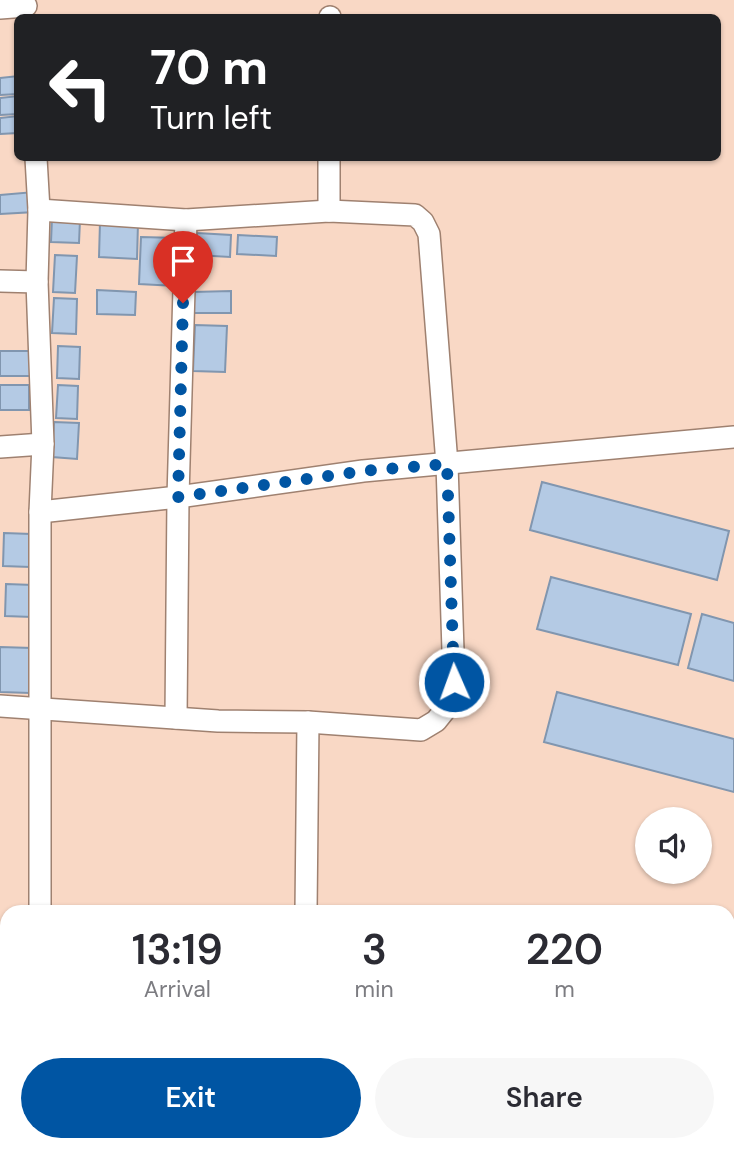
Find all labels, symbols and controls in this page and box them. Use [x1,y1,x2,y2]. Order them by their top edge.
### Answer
text: 70 m [150,35,268,99]
icon: left [35,42,126,133]
text: Turn left [150,97,272,139]
pin [153,231,213,303]
icon: arrive [164,242,202,280]
position arrow [417,645,491,719]
map controls [635,807,712,884]
button: sound [635,807,712,884]
text: 13:19 [132,922,223,977]
text: 3 [362,922,387,977]
text: 220 [526,922,603,977]
text: Arrival [144,974,211,1004]
text: min [355,974,394,1004]
text: m [554,974,575,1004]
button: Exit [21,1058,361,1138]
button: Share [375,1058,714,1138]

